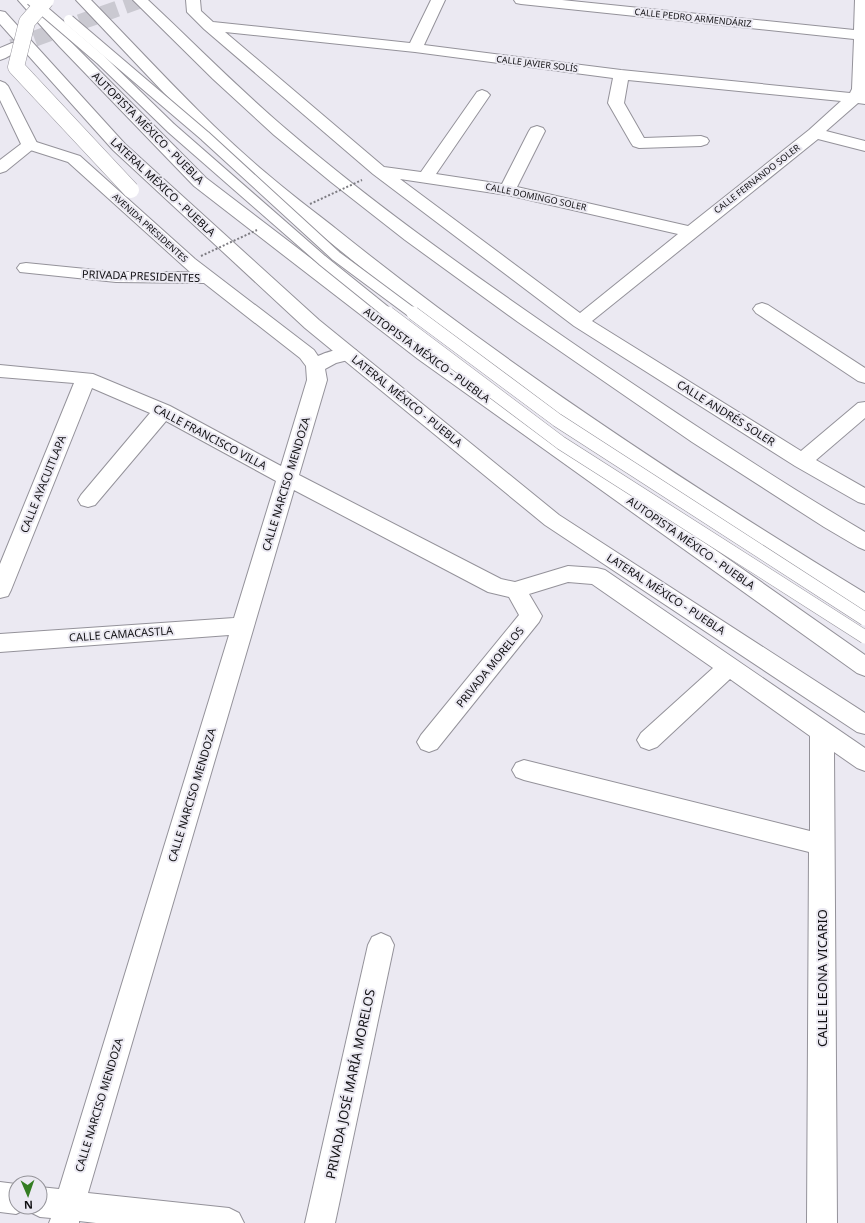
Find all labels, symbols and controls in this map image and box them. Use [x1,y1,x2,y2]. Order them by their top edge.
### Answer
street label: CALLE PEDRO ARMENDÁRIZ [634,5,752,30]
street label: CALLE JAVIER SOLÍS [496,52,579,75]
street label: AUTOPISTA MÉXICO - PUEBLA [89,68,208,188]
street label: LATERAL MÉXICO - PUEBLA [108,134,220,240]
street label: CALLE FERNANDO SOLER [711,141,803,216]
street label: CALLE DOMINGO SOLER [484,179,588,214]
street label: AVENIDA PRESIDENTES [110,190,191,265]
street label: PRIVADA PRESIDENTES [82,266,200,285]
street label: AUTOPISTA MÉXICO - PUEBLA [361,304,494,406]
street label: LATERAL MÉXICO - PUEBLA [349,351,467,451]
street label: CALLE ANDRÉS SOLER [674,376,778,449]
street label: CALLE FRANCISCO VILLA [151,400,270,473]
street label: CALLE NARCISO MENDOZA [258,414,313,553]
street label: CALLE AYACUITLAPA [16,432,69,535]
street label: AUTOPISTA MÉXICO - PUEBLA [624,493,759,593]
street label: LATERAL MÉXICO - PUEBLA [604,550,729,638]
street label: CALLE CAMACASTLA [68,622,174,645]
street label: PRIVADA MORELOS [452,623,527,710]
street label: CALLE NARCISO MENDOZA [164,725,219,864]
street label: CALLE LEONA VICARIO [813,909,831,1047]
street label: PRIVADA JOSÉ MARÍA MORELOS [321,987,379,1181]
street label: CALLE NARCISO MENDOZA [71,1035,126,1174]
north arrow [8,1175,48,1215]
text: N [24,1198,33,1213]

